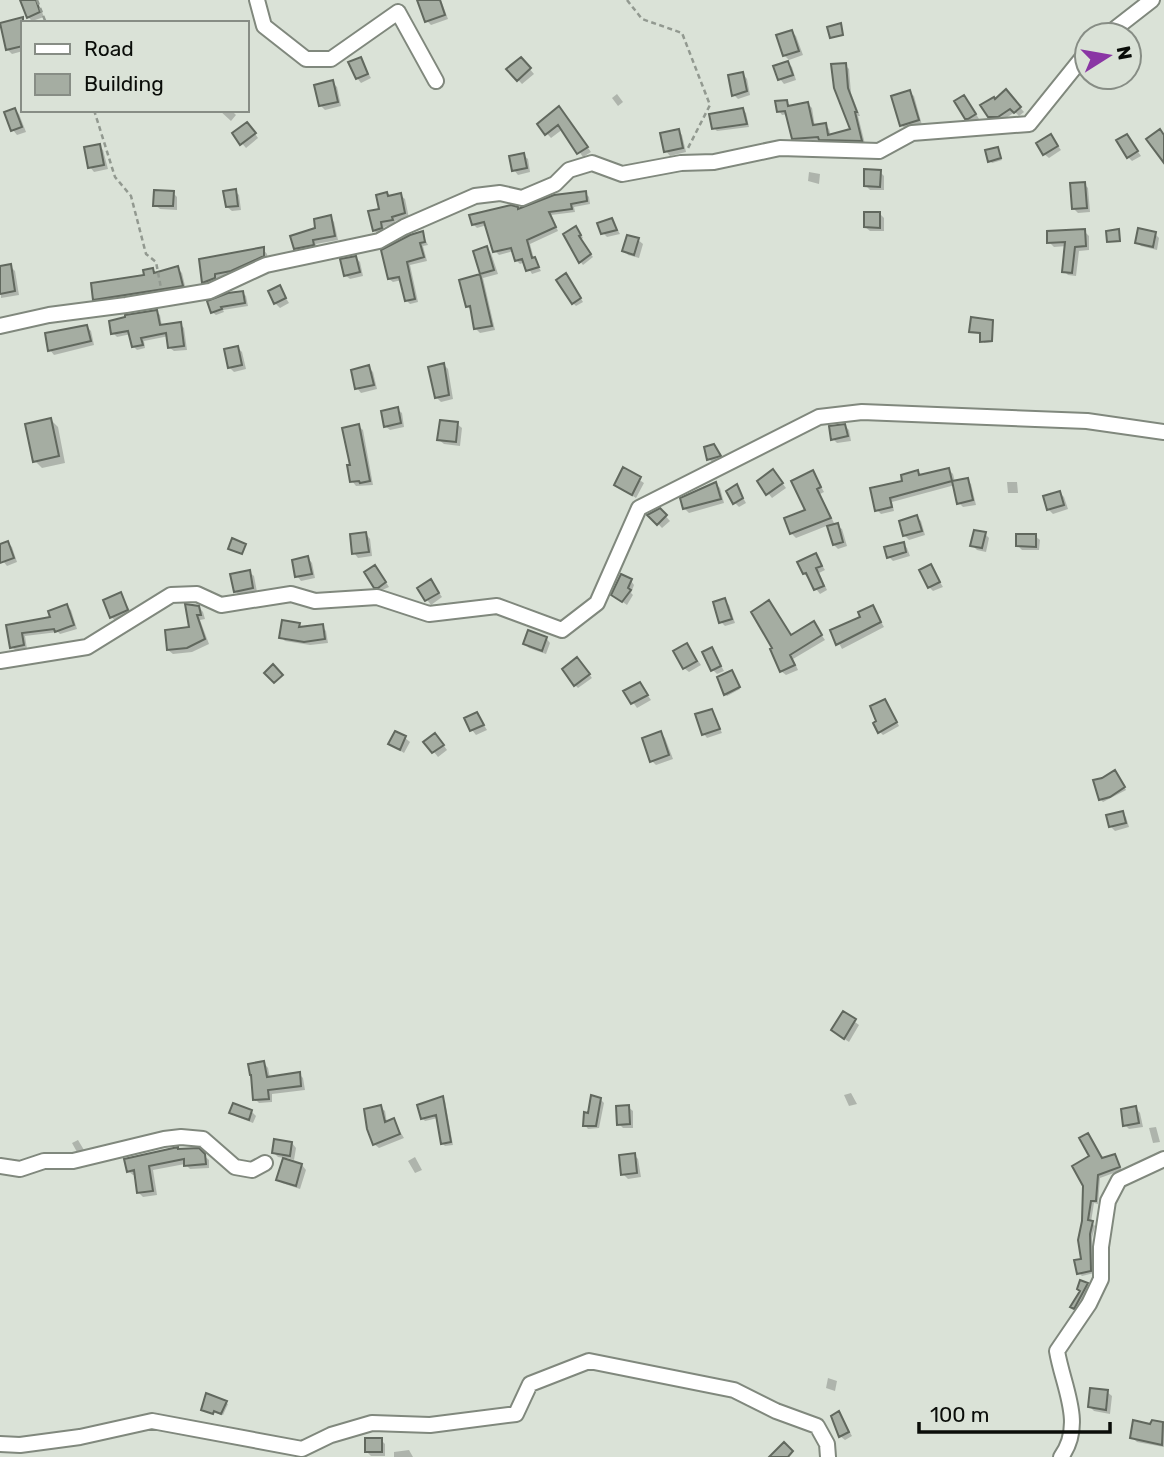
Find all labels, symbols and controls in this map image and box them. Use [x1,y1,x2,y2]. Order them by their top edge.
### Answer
legend [21,21,248,112]
north arrow [1073,21,1143,91]
text: Road [84,36,134,61]
text: N [1112,44,1137,62]
text: Building [84,71,164,96]
scale bar [919,1390,1110,1434]
text: 100 m [930,1402,989,1427]

